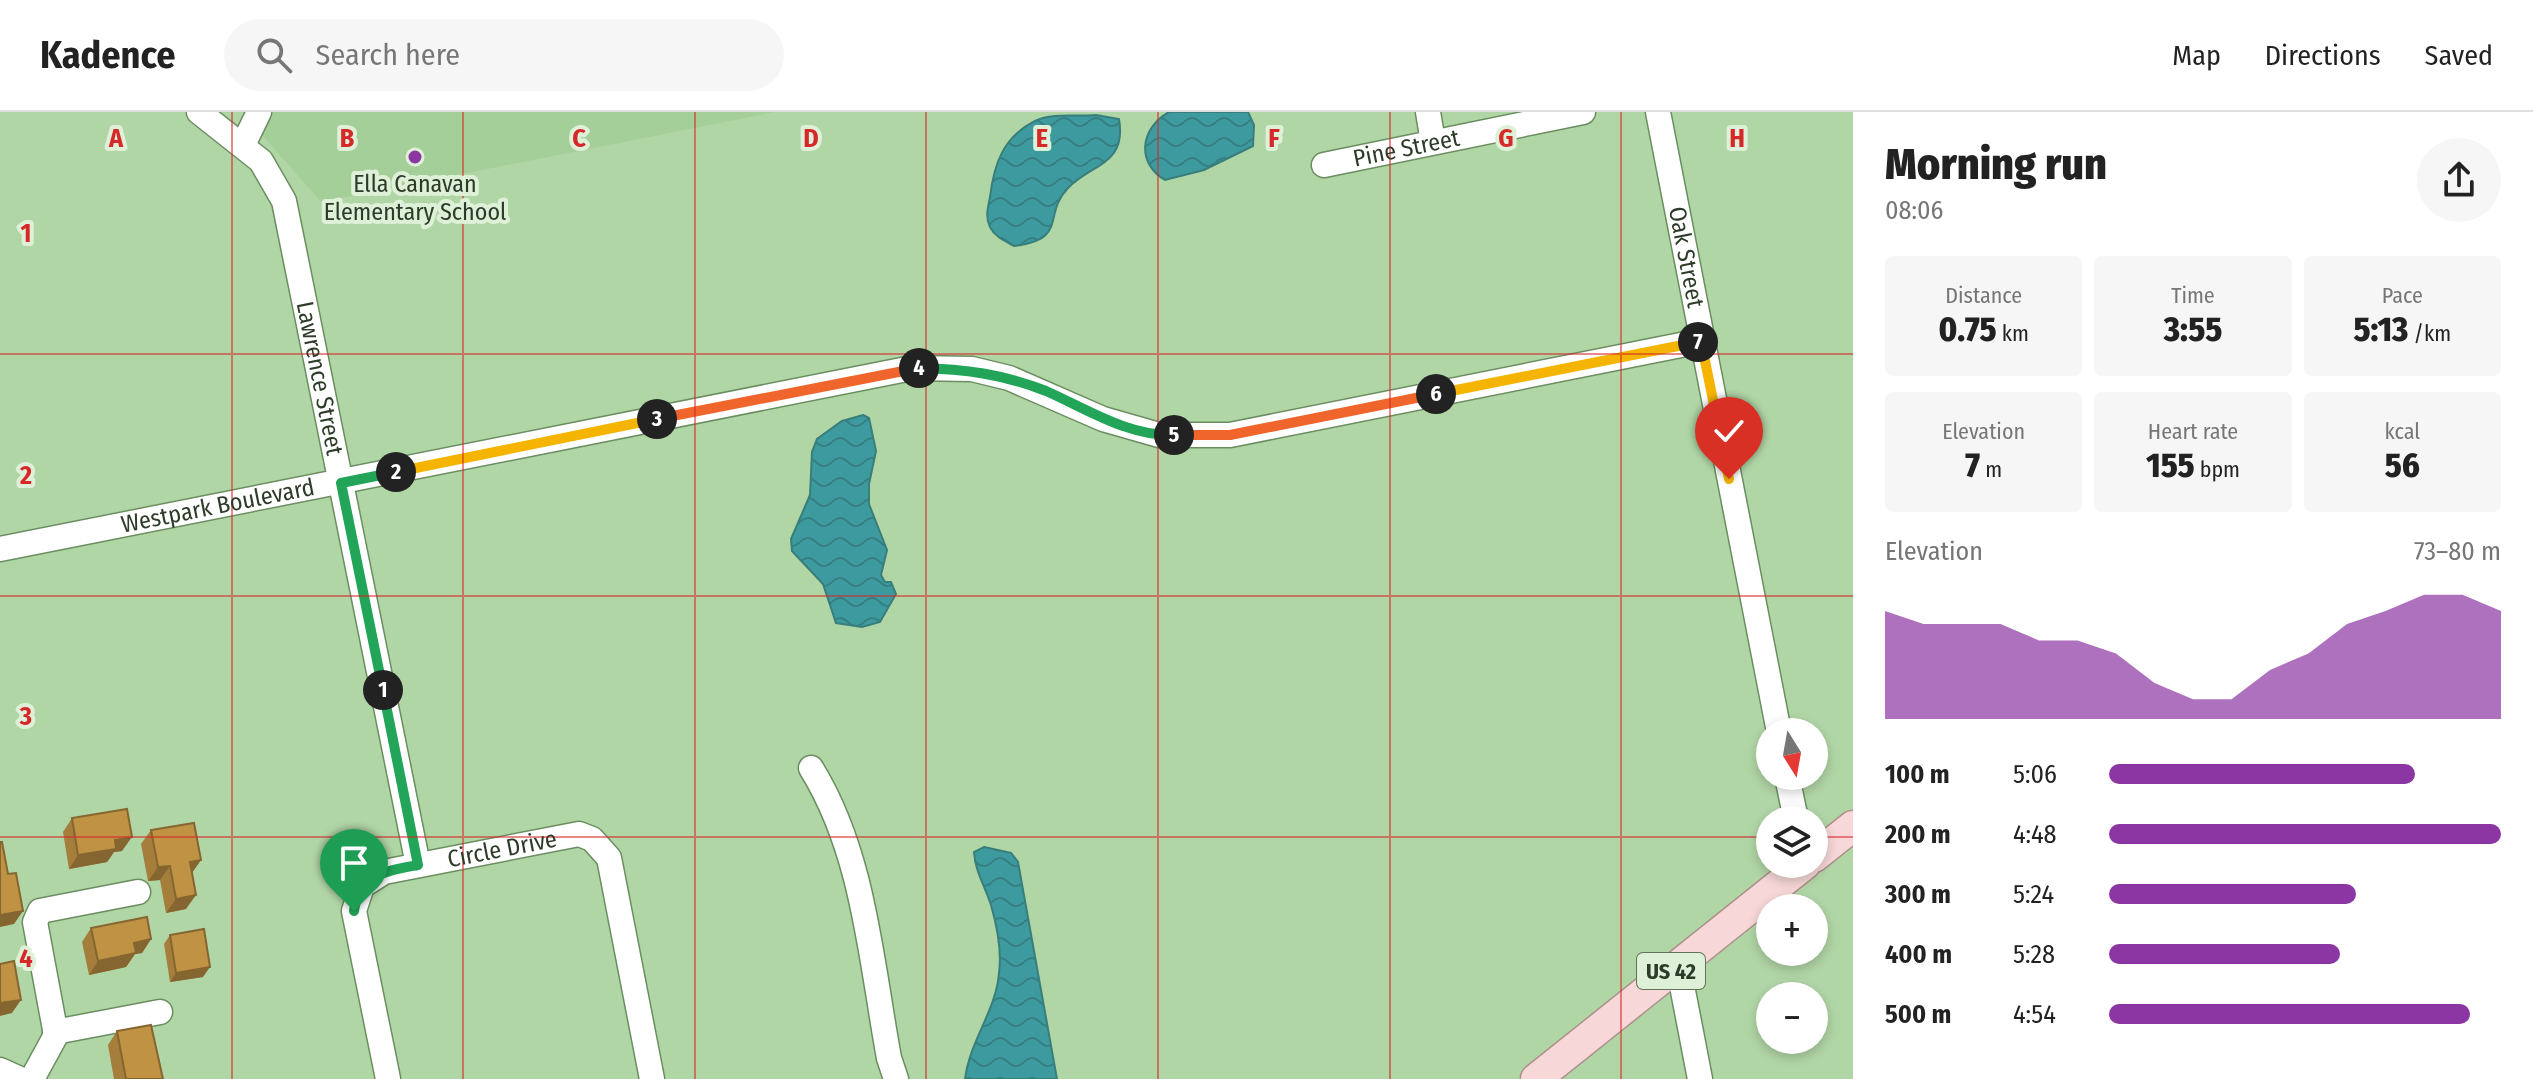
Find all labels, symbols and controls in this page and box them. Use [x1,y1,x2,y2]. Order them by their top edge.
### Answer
search box [224,19,784,91]
text: Kadence [40,32,176,78]
icon: search [252,33,296,77]
text: Search here [316,37,460,73]
text: Map [2172,39,2221,72]
text: Directions [2265,39,2381,72]
text: Saved [2425,39,2493,72]
text: A [108,123,124,154]
text: B [340,123,355,154]
text: C [572,123,586,154]
text: D [803,123,819,154]
text: E [1036,123,1048,154]
text: F [1268,123,1280,154]
text: G [1498,123,1514,154]
text: H [1729,123,1745,154]
street label: Pine Street [1351,124,1462,173]
text: Morning run [1885,138,2107,191]
button: share [2417,138,2501,222]
marker: Ella Canavan Elementary School [406,148,424,166]
place label: Ella Canavan Elementary School [324,170,506,226]
text: 08:06 [1885,195,1944,226]
street label: Oak Street [1663,204,1710,310]
text: 1 [21,218,32,249]
text: Distance [1945,282,2022,309]
text: Time [2171,282,2215,309]
text: Pace [2382,282,2423,309]
street label: Lawrence Street [291,299,349,458]
text: 0.75 [1938,309,1997,350]
text: 3:55 [2164,309,2222,350]
text: 5:13 [2354,309,2408,350]
text: km [1997,320,2029,347]
text: /km [2408,320,2451,347]
pin: 7 [1678,322,1718,362]
text: 7 [1693,328,1703,355]
pin: 4 [899,348,939,388]
text: 4 [913,354,925,381]
pin: 6 [1416,374,1456,414]
text: 6 [1430,380,1442,407]
pin [1695,397,1763,479]
pin: 3 [637,399,677,439]
text: 3 [652,405,662,432]
icon: check [1707,409,1751,453]
pin: 5 [1154,415,1194,455]
text: Elevation [1942,418,2025,445]
text: Heart rate [2148,418,2238,445]
text: kcal [2385,418,2420,445]
text: 5 [1169,421,1179,448]
text: 7 [1965,445,1980,486]
text: 155 [2146,445,2195,486]
text: 56 [2385,445,2420,486]
pin: 2 [376,452,416,492]
text: m [1980,456,2002,483]
text: bpm [2195,456,2240,483]
text: 2 [391,458,401,485]
text: 2 [19,460,32,491]
street label: Westpark Boulevard [119,473,317,539]
text: Elevation [1885,536,1983,567]
text: 73–80 m [2414,536,2501,567]
pin: 1 [363,670,403,710]
text: 1 [378,676,388,703]
text: 3 [19,701,32,732]
north arrow [1756,718,1828,790]
map controls [1756,718,1828,1054]
text: 100 m [1885,759,1950,790]
text: 5:06 [2013,759,2057,790]
button: layers [1756,806,1828,878]
text: 200 m [1885,819,1951,850]
text: 4:48 [2013,819,2057,850]
street label: Circle Drive [445,825,559,873]
pin [320,829,388,911]
icon: arrive [332,841,376,885]
text: 300 m [1885,879,1951,910]
text: 5:24 [2013,879,2054,910]
button: + [1756,894,1828,966]
text: 400 m [1885,939,1952,970]
text: 5:28 [2013,939,2055,970]
text: 4 [19,943,33,974]
road number: US 42 [1637,953,1705,989]
button: − [1756,982,1828,1054]
text: 500 m [1885,999,1951,1030]
text: 4:54 [2013,999,2056,1030]

